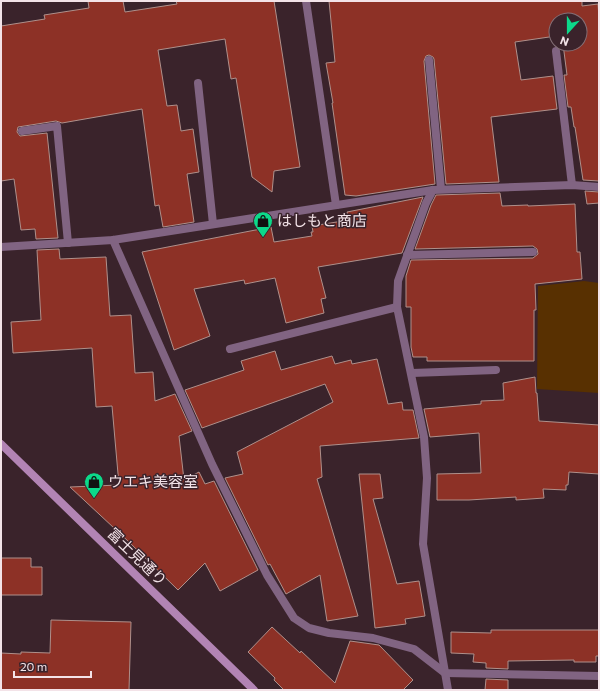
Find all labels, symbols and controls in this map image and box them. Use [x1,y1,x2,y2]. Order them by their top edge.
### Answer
north arrow [548,12,588,52]
text: N [558,34,570,49]
shop icon: はしもと商店 [252,210,274,238]
place label: はしもと商店 [277,211,367,229]
shop icon: ウエキ美容室 [83,471,105,499]
place label: ウエキ美容室 [108,472,198,490]
street label: 富士見通り [104,524,171,589]
scale bar [14,653,91,679]
text: 20 m [20,659,47,673]

